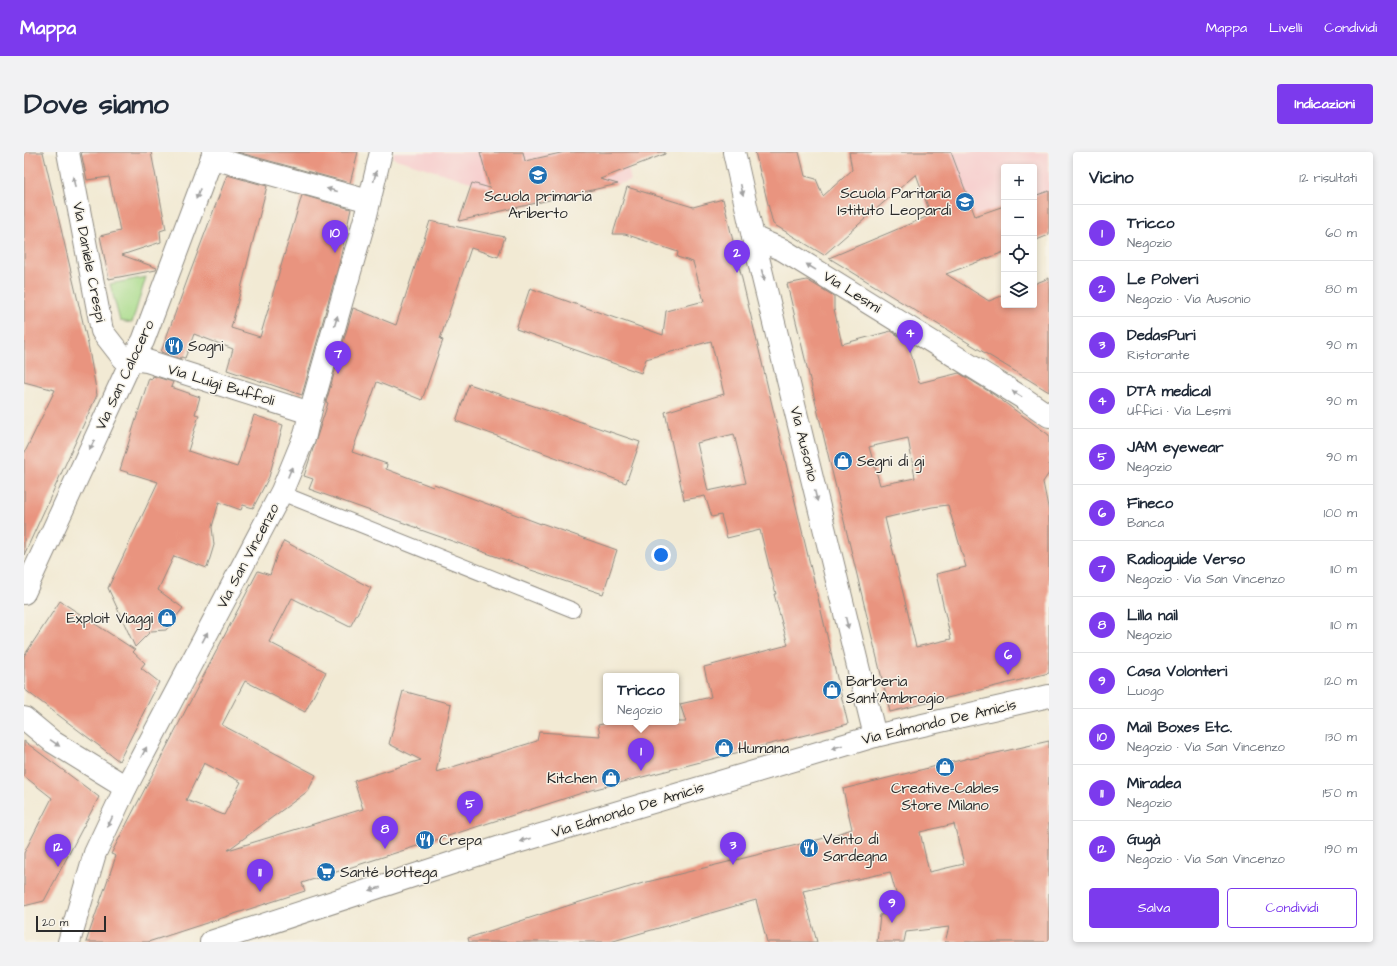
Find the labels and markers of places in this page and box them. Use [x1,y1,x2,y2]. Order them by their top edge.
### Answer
school or university icon: Scuola primaria Ariberto [527,164,549,186]
place label: Scuola Paritaria Istituto Leopardi [838,183,952,221]
place label: Scuola primaria Ariberto [484,186,592,224]
school or university icon: Scuola Paritaria Istituto Leopardi [954,191,976,213]
pin: 10 [322,220,348,253]
pin: 2 [724,240,750,273]
pin: 4 [897,320,923,353]
restaurant icon: Sogni [163,335,185,357]
place label: Sogni [188,336,224,358]
pin: 7 [325,341,351,374]
shop icon: Segni di gi [832,450,854,472]
place label: Segni di gi [857,451,925,473]
shop icon: Exploit Viaggi [156,607,178,629]
place label: Exploit Viaggi [67,608,154,630]
pin: 6 [995,642,1021,675]
place label: Barberia Sant'Ambrogio [846,671,945,710]
shop icon: Barberia Sant'Ambrogio [821,679,843,701]
shop icon: Humana [713,737,735,759]
pin: 1 [628,738,654,771]
place label: Humana [738,738,790,759]
shop icon: Creative-Cables Store Milano [934,756,956,778]
shop icon: Kitchen [600,767,622,789]
place label: Kitchen [547,768,597,789]
place label: Creative-Cables Store Milano [891,778,1000,816]
pin: 5 [457,791,483,824]
pin: 8 [372,816,398,849]
restaurant icon: Crepa [414,829,436,851]
place label: Vento di Sardegna [823,829,888,868]
place label: Crepa [439,830,482,851]
pin: 3 [720,832,746,865]
pin: 12 [45,834,71,867]
restaurant icon: Vento di Sardegna [798,837,820,859]
pin: 11 [247,859,273,892]
supermarket icon: Santé bottega [315,861,337,883]
place label: Santé bottega [340,862,438,884]
pin: 9 [879,890,905,923]

